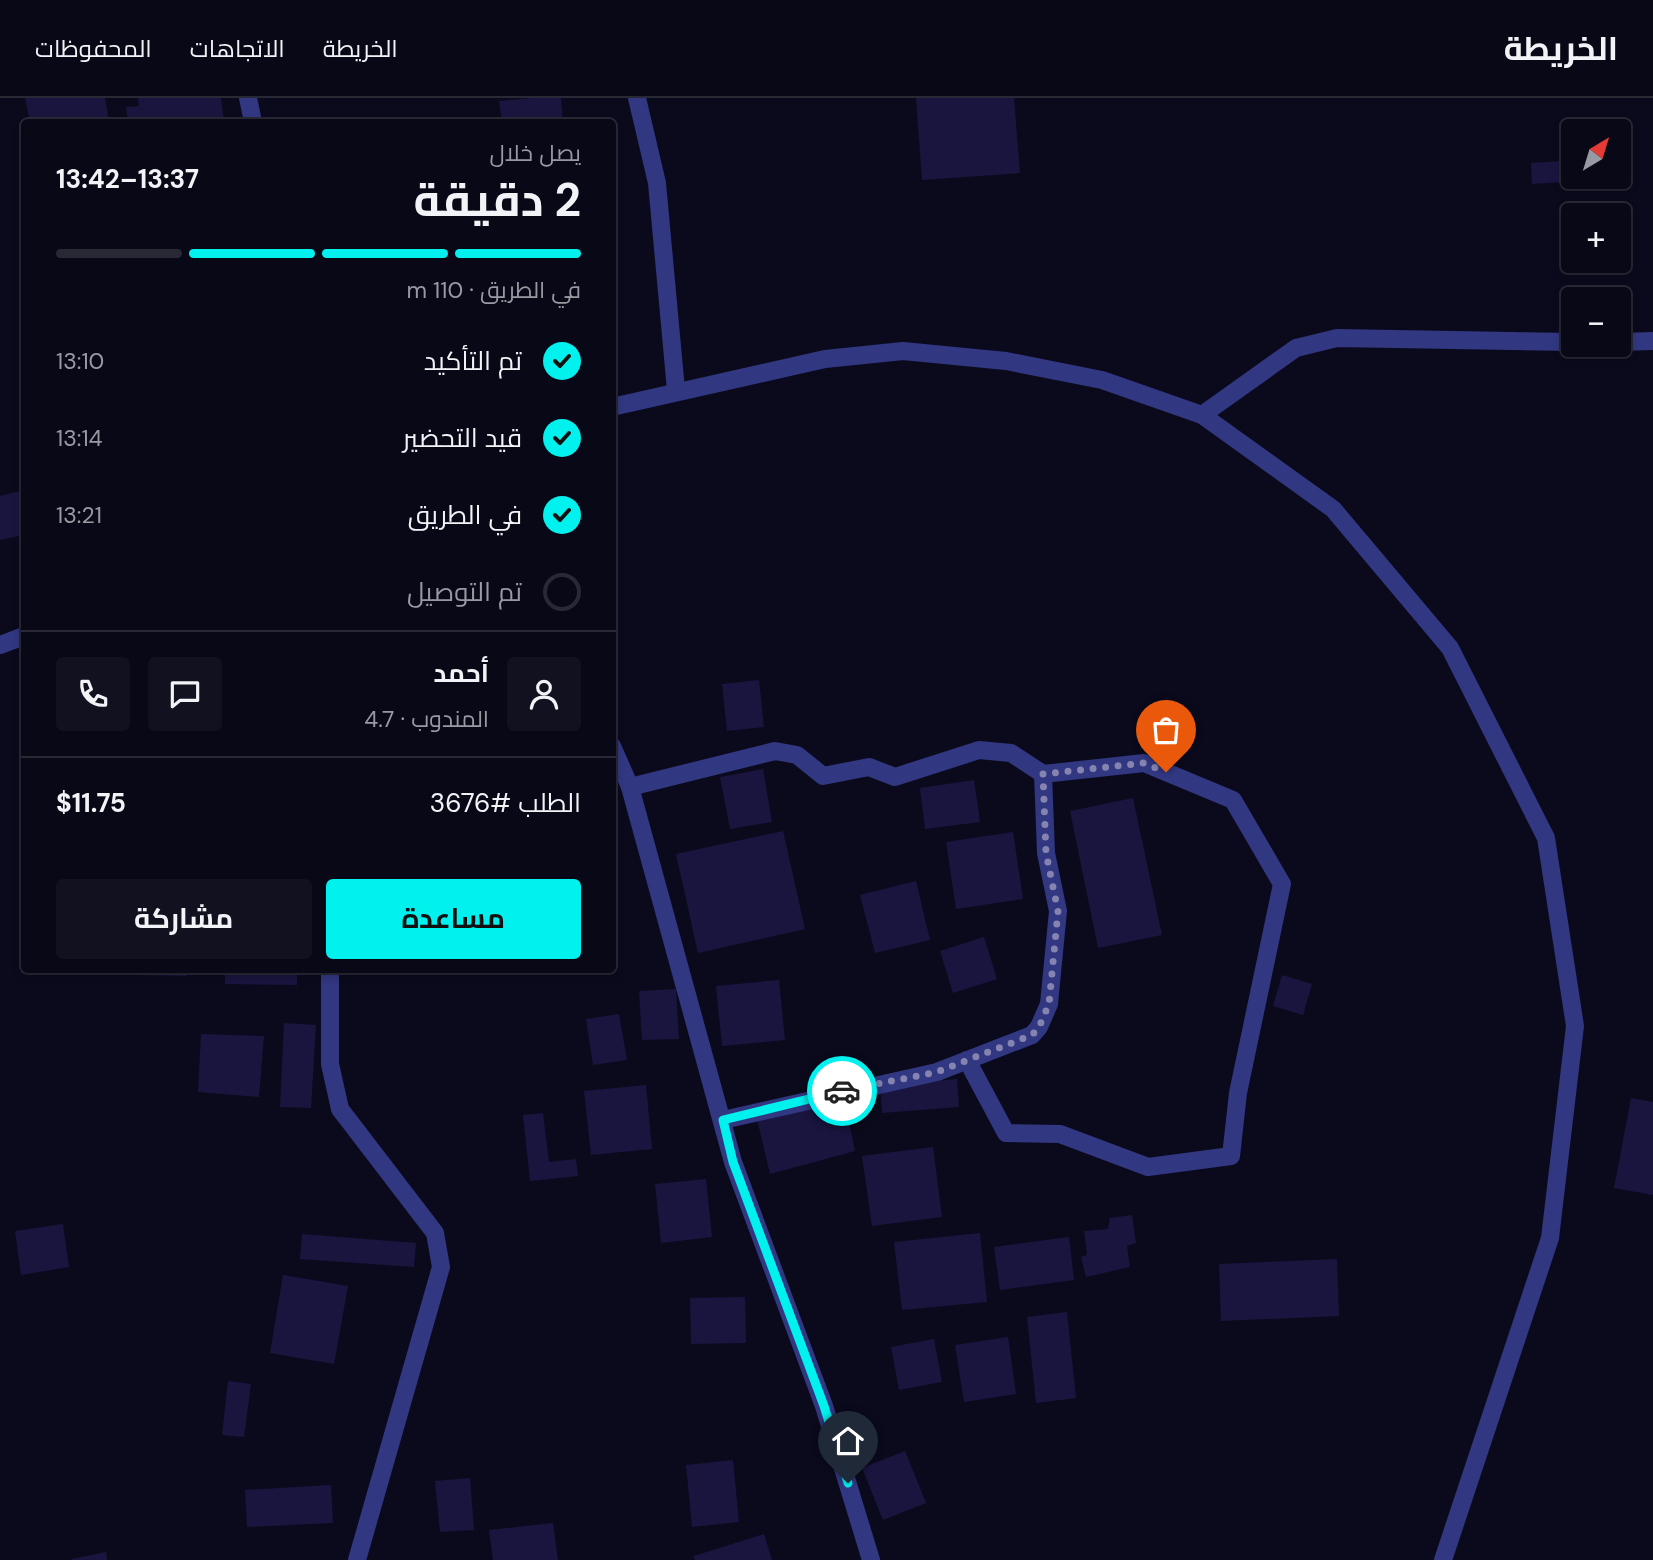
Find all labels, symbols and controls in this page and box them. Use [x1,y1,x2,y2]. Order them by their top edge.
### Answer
text: الخريطة [1504,27,1618,70]
text: المحفوظات [35,33,152,64]
text: الاتجاهات [190,33,285,64]
text: الخريطة [323,33,398,64]
north arrow [1561,119,1631,189]
map controls [1561,119,1631,357]
text: يصل خلال [490,138,581,168]
text: 13:37–13:42 [56,162,199,196]
text: 2 دقيقة [414,170,581,230]
button: + [1561,203,1631,273]
text: في الطريق · 110 m [406,275,581,305]
button: − [1561,287,1631,357]
icon: check [543,342,581,380]
text: تم التأكيد [424,344,522,378]
text: 13:10 [56,346,104,376]
icon: check [543,419,581,457]
text: قيد التحضير [403,421,522,455]
text: 13:14 [56,423,103,453]
icon: check [543,496,581,534]
text: في الطريق [408,498,522,532]
text: 13:21 [56,500,102,530]
text: تم التوصيل [407,575,522,609]
text: أحمد [433,656,489,690]
button: phone [56,657,130,731]
button: chat [148,657,222,731]
button: person [507,657,581,731]
pin [1136,700,1196,772]
text: المندوب · 4.7 [364,704,489,734]
icon: bag [1147,711,1185,749]
text: $11.75 [56,786,126,820]
text: الطلب #3676 [430,786,581,820]
button: مشاركة [56,879,312,959]
button: مساعدة [326,879,581,959]
courier [807,1056,877,1126]
icon: car [823,1072,861,1110]
pin [818,1411,878,1483]
icon: home [829,1422,867,1460]

